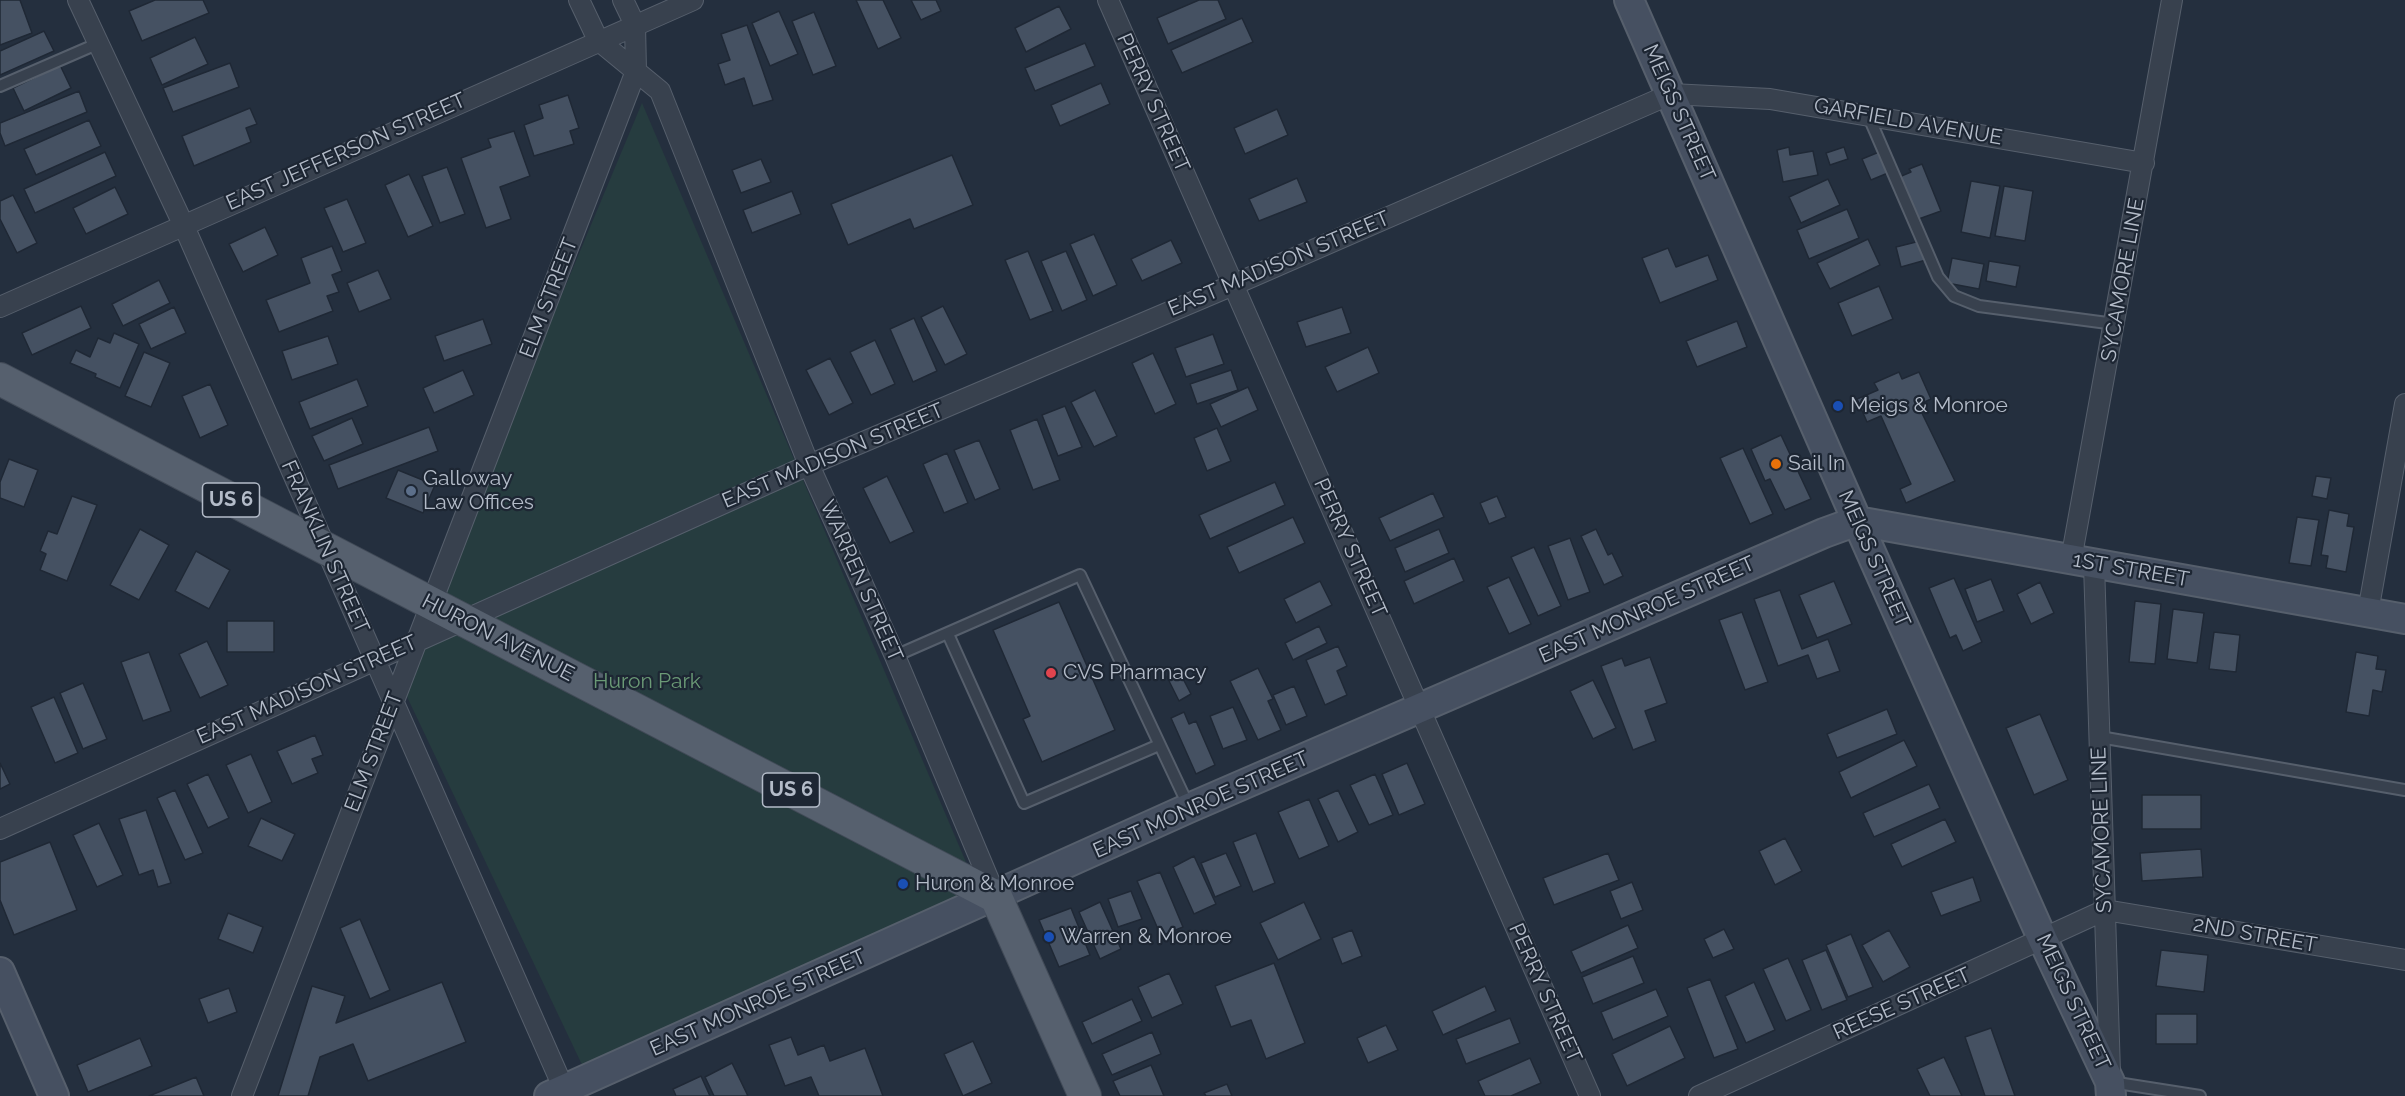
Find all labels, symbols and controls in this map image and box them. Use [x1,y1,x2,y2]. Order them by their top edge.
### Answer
street label: PERRY STREET [1111,30,1195,176]
street label: MEIGS STREET [1638,41,1720,185]
street label: EAST JEFFERSON STREET [222,88,470,216]
street label: GARFIELD AVENUE [1812,93,2004,151]
street label: SYCAMORE LINE [2096,196,2150,364]
street label: EAST MADISON STREET [1164,206,1394,322]
street label: ELM STREET [515,234,583,362]
place label: Meigs & Monroe [1850,393,2008,419]
street label: EAST MADISON STREET [718,398,948,514]
marker: Meigs & Monroe [1831,399,1845,413]
place label: Sail In [1788,451,1845,477]
street label: FRANKLIN STREET [276,457,374,637]
marker: Sail In [1769,457,1783,471]
place label: Galloway Law Offices [423,466,534,516]
street label: PERRY STREET [1308,475,1392,621]
road number: US 6 [202,483,260,517]
marker: Galloway Law Offices [404,484,418,498]
street label: MEIGS STREET [1833,487,1915,631]
street label: WARREN STREET [814,496,908,666]
street label: 1ST STREET [2071,547,2191,593]
street label: EAST MONROE STREET [1535,551,1759,669]
street label: HURON AVENUE [418,589,578,687]
street label: EAST MADISON STREET [193,630,421,750]
place label: CVS Pharmacy [1063,660,1207,686]
marker: CVS Pharmacy [1044,666,1058,680]
park label: Huron Park [593,669,701,695]
street label: ELM STREET [340,688,408,816]
street label: EAST MONROE STREET [1089,746,1313,864]
street label: SYCAMORE LINE [2087,747,2117,913]
road number: US 6 [762,773,820,807]
place label: Huron & Monroe [915,871,1074,897]
marker: Huron & Monroe [896,877,910,891]
street label: 2ND STREET [2191,912,2319,958]
street label: PERRY STREET [1503,920,1587,1066]
place label: Warren & Monroe [1061,924,1232,950]
marker: Warren & Monroe [1042,930,1056,944]
street label: MEIGS STREET [2030,930,2116,1074]
street label: EAST MONROE STREET [646,944,870,1062]
street label: REESE STREET [1829,962,1975,1046]

